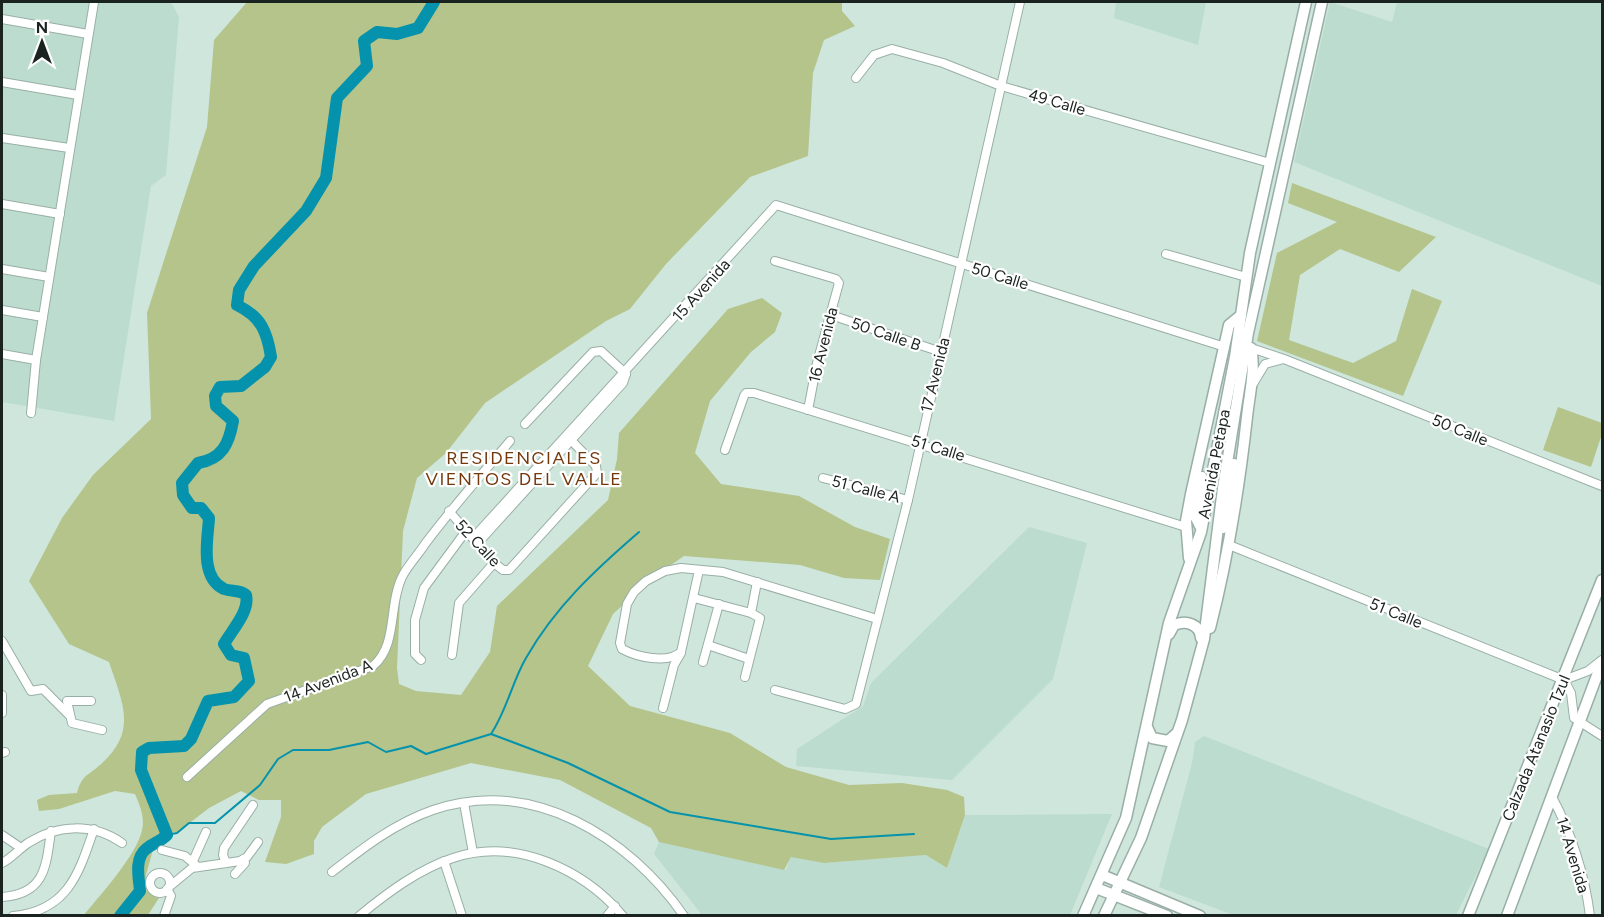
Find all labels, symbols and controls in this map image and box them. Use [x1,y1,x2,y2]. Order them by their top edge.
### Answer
north arrow [12,12,72,72]
text: N [36,18,48,37]
street label: 49 Calle [1026,85,1088,119]
street label: 15 Avenida [668,255,734,325]
street label: 50 Calle [969,258,1031,294]
street label: 16 Avenida [804,305,842,385]
street label: 50 Calle B [849,313,924,355]
street label: 17 Avenida [916,335,954,415]
street label: Avenida Petapa [1194,408,1234,520]
street label: 50 Calle [1429,410,1491,450]
street label: 51 Calle [909,431,967,465]
district label: RESIDENCIALES VIENTOS DEL VALLE [426,447,622,490]
street label: 51 Calle A [830,471,902,507]
street label: 52 Calle [451,515,505,571]
street label: 51 Calle [1367,594,1425,632]
street label: 14 Avenida A [281,655,375,707]
street label: Calzada Atanasio Tzul [1498,672,1574,824]
street label: 14 Avenida [1552,815,1594,895]

